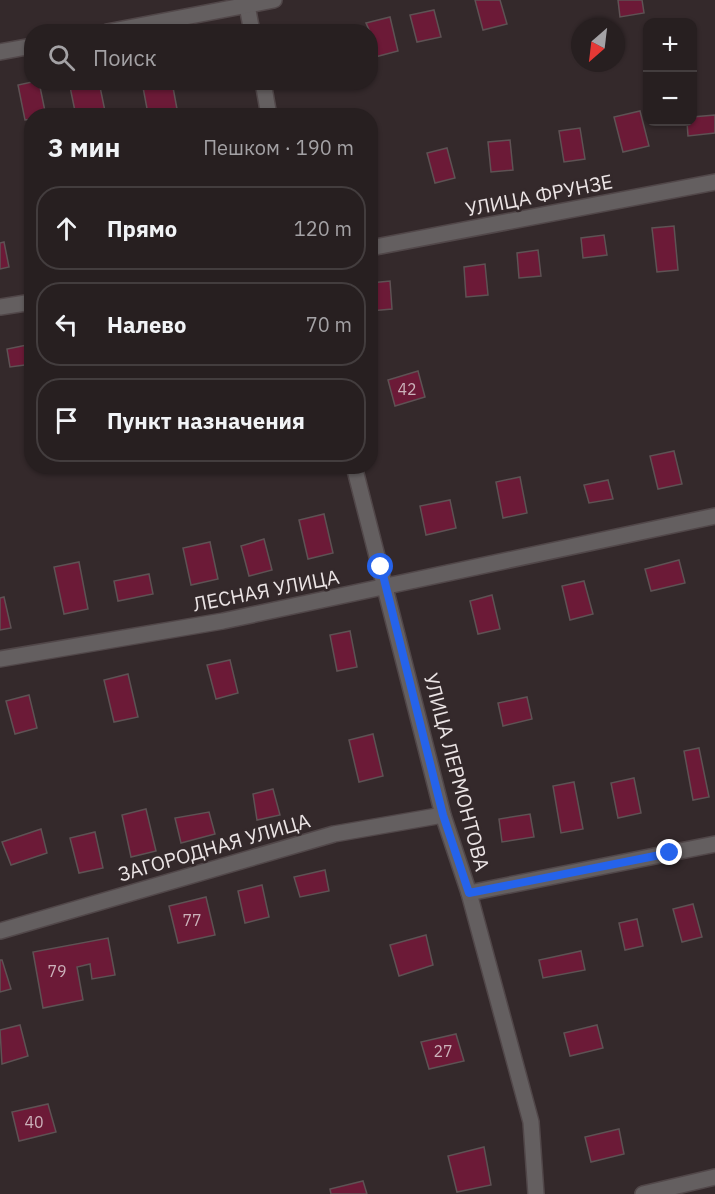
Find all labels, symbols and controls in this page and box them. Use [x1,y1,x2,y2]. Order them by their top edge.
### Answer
north arrow [571,18,625,72]
map controls [643,18,697,126]
button: + [643,18,697,72]
search box [24,24,378,90]
icon: search [45,41,78,74]
text: Поиск [93,43,157,72]
button: − [643,72,697,126]
text: 3 мин [48,130,120,164]
text: Пешком · 190 m [203,134,354,161]
street label: УЛИЦА ФРУНЗЕ [463,167,615,223]
icon: ahead [50,212,83,245]
text: Прямо [107,214,177,243]
text: 120 m [294,215,352,242]
icon: left [50,308,83,341]
text: Налево [107,310,186,339]
text: 70 m [306,311,352,338]
house number: 42 [397,379,417,399]
icon: arrive [50,404,83,437]
text: Пункт назначения [107,406,305,435]
route start [367,553,393,579]
street label: ЛЕСНАЯ УЛИЦА [191,563,342,617]
street label: УЛИЦА ЛЕРМОНТОВА [418,670,496,874]
street label: ЗАГОРОДНАЯ УЛИЦА [115,807,314,887]
route end [656,839,682,865]
house number: 77 [182,910,202,930]
house number: 79 [47,961,67,981]
house number: 27 [433,1041,453,1061]
house number: 40 [24,1112,44,1132]

